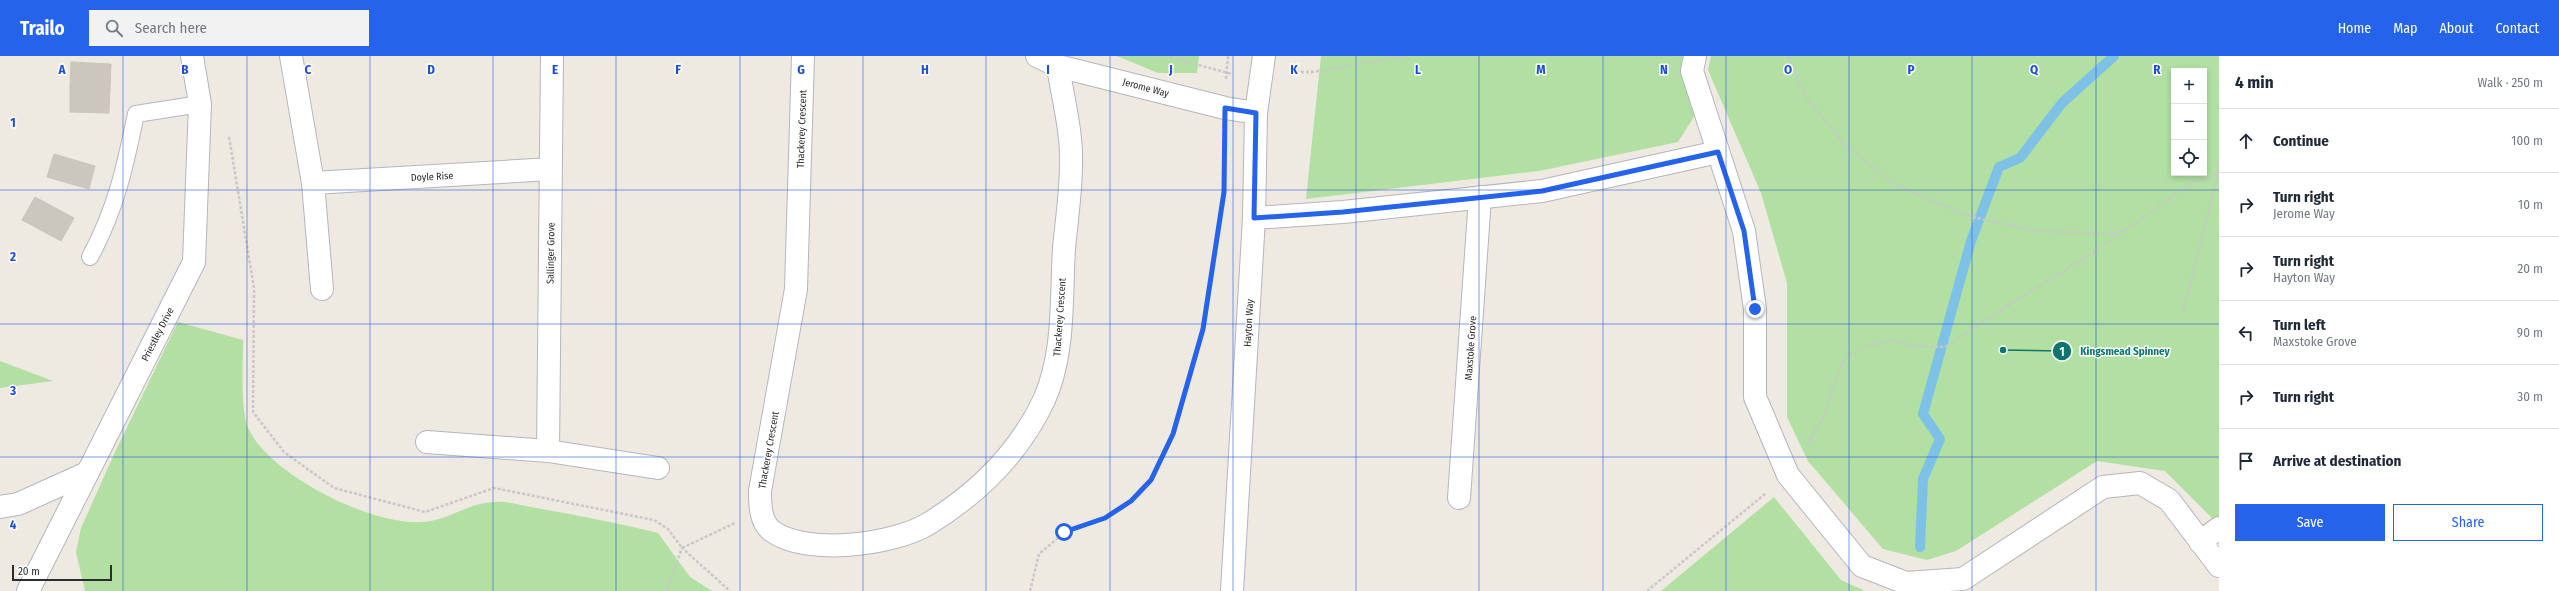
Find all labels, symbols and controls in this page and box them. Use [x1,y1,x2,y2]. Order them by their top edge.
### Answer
search box [89,10,369,46]
text: Trailo [20,17,65,40]
icon: search [103,17,125,39]
text: Search here [135,19,207,37]
text: Home [2338,20,2371,37]
text: Map [2393,20,2417,37]
text: About [2439,20,2474,37]
text: Contact [2496,20,2539,37]
text: A [57,62,66,77]
text: B [181,62,189,77]
text: C [305,62,312,77]
text: D [427,62,435,77]
text: E [552,62,558,77]
text: F [675,62,681,77]
text: G [797,62,805,77]
text: H [921,62,929,77]
text: I [1046,62,1050,77]
text: J [1168,62,1173,77]
text: K [1290,62,1298,77]
text: L [1415,62,1421,77]
text: M [1536,62,1546,77]
text: N [1660,62,1668,77]
text: O [1784,62,1792,77]
text: P [1907,62,1915,77]
text: Q [2030,62,2039,77]
text: R [2153,62,2161,77]
map controls [2171,68,2207,176]
button: + [2171,68,2207,104]
text: 4 min [2235,72,2274,93]
text: Walk · 250 m [2478,75,2543,90]
street label: Jerome Way [1121,76,1171,100]
street label: Thackerey Crescent [795,89,809,168]
button: − [2171,104,2207,140]
text: 1 [10,115,16,130]
icon: ahead [2235,130,2257,152]
text: Continue [2273,132,2329,150]
text: 100 m [2511,133,2543,148]
button: locate [2171,140,2207,176]
street label: Doyle Rise [410,170,454,184]
text: Turn right [2273,188,2334,206]
icon: right [2235,194,2257,216]
text: 10 m [2518,197,2543,212]
text: Jerome Way [2273,206,2335,221]
street label: Sallinger Grove [544,222,558,284]
text: 2 [9,249,16,264]
text: Turn right [2273,252,2334,270]
icon: right [2235,258,2257,280]
text: 20 m [2517,261,2543,276]
text: Hayton Way [2273,270,2335,285]
street label: Thackerey Crescent [1051,277,1069,357]
street label: Hayton Way [1242,298,1256,347]
route end [1746,300,1764,318]
street label: Priestley Drive [139,305,177,363]
street label: Maxstoke Grove [1463,315,1479,381]
text: Turn left [2273,316,2326,334]
icon: left [2235,322,2257,344]
text: 90 m [2517,325,2543,340]
text: Maxstoke Grove [2273,334,2357,349]
callout: Kingsmead Spinney [2052,340,2178,363]
text: 1 [2059,345,2065,359]
text: Kingsmead Spinney [2080,345,2171,358]
text: 3 [9,383,16,398]
icon: right [2235,386,2257,408]
text: Turn right [2273,388,2334,406]
text: 30 m [2517,389,2543,404]
street label: Thackerey Crescent [756,410,782,490]
icon: arrive [2235,450,2257,472]
text: Arrive at destination [2273,452,2401,470]
button: Save [2235,504,2385,541]
button: Share [2393,504,2543,541]
text: 4 [10,517,17,532]
route start [1055,523,1073,541]
scale bar [12,563,112,582]
text: 20 m [18,565,40,578]

